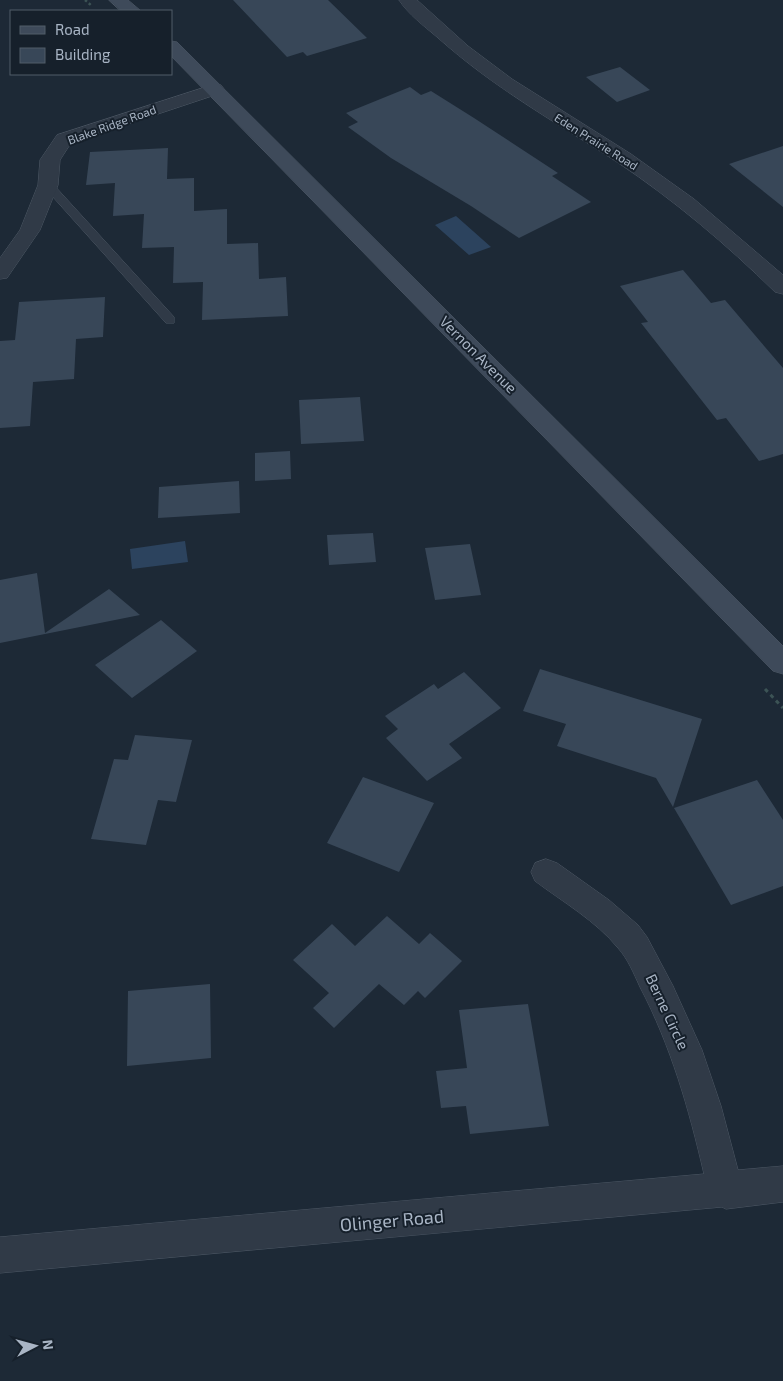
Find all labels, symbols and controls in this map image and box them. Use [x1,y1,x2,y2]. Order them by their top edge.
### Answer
legend [10,10,172,75]
text: Road [55,20,90,38]
text: Building [55,45,111,63]
street label: Blake Ridge Road [65,102,158,147]
street label: Eden Prairie Road [552,110,641,172]
street label: Vernon Avenue [436,312,521,397]
street label: Berne Circle [643,971,693,1052]
street label: Olinger Road [339,1205,445,1236]
north arrow [10,1321,60,1371]
text: N [39,1339,57,1351]

